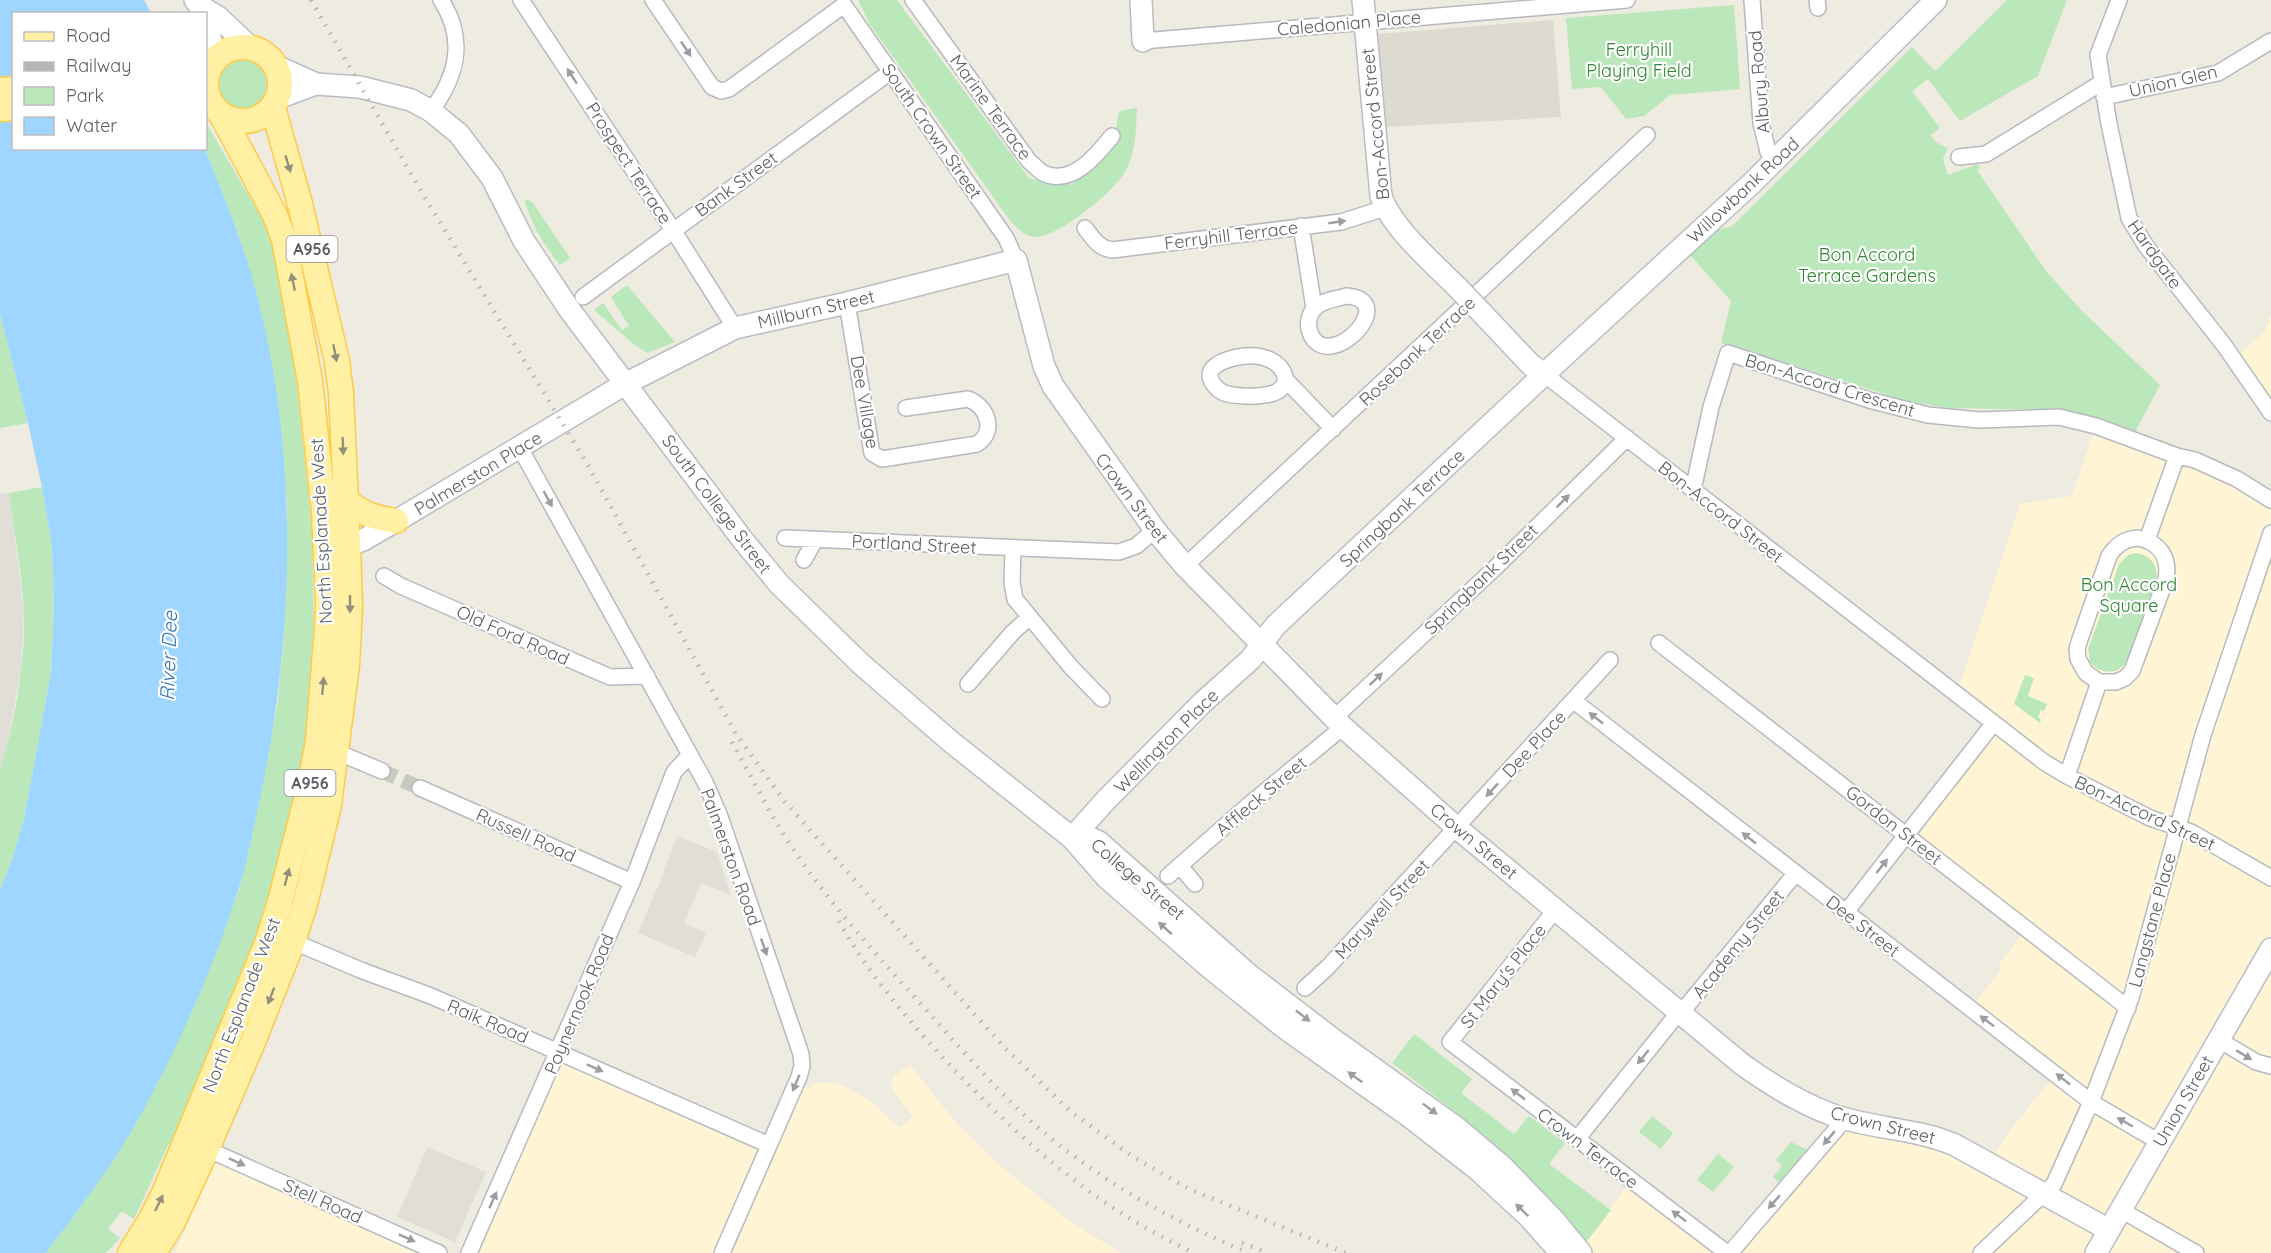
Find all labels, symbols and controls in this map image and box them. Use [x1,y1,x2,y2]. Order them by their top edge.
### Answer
street label: Caledonian Place [1276,5,1422,41]
legend [12,12,207,150]
text: Road [66,24,111,47]
street label: Albury Road [1743,29,1775,135]
park label: Ferryhill Playing Field [1586,38,1692,82]
one-way arrow [680,40,692,56]
street label: Bon-Accord Street [1356,47,1394,201]
street label: Marine Terrace [945,50,1037,164]
text: Railway [66,54,132,77]
street label: South Crown Street [877,59,987,203]
street label: Union Glen [2126,60,2220,102]
one-way arrow [566,68,578,84]
text: Park [66,84,104,107]
street label: Prospect Terrace [581,98,677,228]
text: Water [66,114,117,137]
street label: Willowbank Road [1682,132,1804,248]
street label: Bank Street [690,146,782,222]
one-way arrow [284,155,293,173]
street label: Ferryhill Terrace [1163,215,1299,255]
street label: Hardgate [2123,215,2187,293]
one-way arrow [1328,217,1347,226]
road number: A956 [286,236,338,262]
park label: Bon Accord Terrace Gardens [1798,243,1936,287]
one-way arrow [288,273,297,292]
street label: Millburn Street [755,284,877,334]
street label: Rosebank Terrace [1354,291,1480,411]
one-way arrow [331,344,340,363]
street label: Bon-Accord Crescent [1742,348,1918,422]
street label: Dee Village [845,354,885,450]
street label: Palmerston Place [410,426,546,520]
street label: South College Street [657,430,777,578]
one-way arrow [339,437,348,456]
street label: North Esplanade West [305,438,337,624]
street label: Springbank Terrace [1335,444,1469,572]
street label: Crown Street [1091,448,1173,548]
street label: Bon-Accord Street [1654,456,1788,568]
one-way arrow [543,491,553,508]
one-way arrow [1555,494,1569,508]
street label: Springbank Street [1419,519,1543,639]
street label: Portland Street [851,529,977,559]
park label: Bon Accord Square [2081,573,2177,617]
one-way arrow [345,595,355,614]
street label: Old Ford Road [453,600,573,670]
water label: River Dee [154,610,182,701]
one-way arrow [1369,672,1383,686]
one-way arrow [318,677,328,696]
street label: Wellington Place [1109,684,1223,798]
street label: Dee Place [1497,706,1571,782]
one-way arrow [1588,712,1603,724]
street label: Affleck Street [1211,751,1311,841]
road number: A956 [284,770,336,796]
street label: Bon-Accord Street [2071,770,2219,856]
street label: Gordon Street [1841,780,1947,870]
one-way arrow [1486,782,1499,797]
street label: Palmerston Road [695,785,767,929]
street label: Crown Street [1426,798,1522,884]
street label: Russell Road [472,803,580,867]
one-way arrow [1741,832,1757,845]
street label: College Street [1086,833,1190,925]
street label: Langstane Place [2123,850,2181,990]
street label: Marywell Street [1330,854,1434,964]
one-way arrow [1875,859,1887,874]
one-way arrow [283,868,292,886]
street label: Academy Street [1687,885,1789,1003]
street label: Dee Street [1821,890,1905,962]
street label: North Esplanade West [197,914,285,1096]
street label: St Mary's Place [1455,919,1551,1033]
one-way arrow [1158,921,1173,935]
street label: Poynernook Road [539,930,619,1078]
one-way arrow [760,938,769,956]
one-way arrow [266,987,276,1005]
street label: Raik Road [444,994,532,1048]
one-way arrow [1295,1010,1310,1022]
one-way arrow [1979,1015,1995,1028]
one-way arrow [1637,1050,1649,1065]
one-way arrow [2236,1050,2253,1060]
street label: Union Street [2147,1051,2219,1151]
one-way arrow [587,1063,605,1073]
one-way arrow [1347,1071,1363,1083]
one-way arrow [791,1074,800,1092]
one-way arrow [2055,1074,2070,1086]
one-way arrow [1510,1088,1525,1100]
street label: Crown Street [1828,1101,1938,1149]
one-way arrow [1423,1102,1438,1114]
street label: Crown Terrace [1533,1102,1643,1194]
one-way arrow [2117,1116,2133,1127]
one-way arrow [1823,1130,1836,1145]
one-way arrow [228,1158,245,1167]
street label: Stell Road [280,1173,366,1229]
one-way arrow [488,1190,498,1208]
one-way arrow [155,1194,164,1211]
one-way arrow [1768,1194,1781,1209]
one-way arrow [1515,1203,1529,1217]
one-way arrow [1671,1211,1686,1223]
one-way arrow [398,1234,415,1243]

